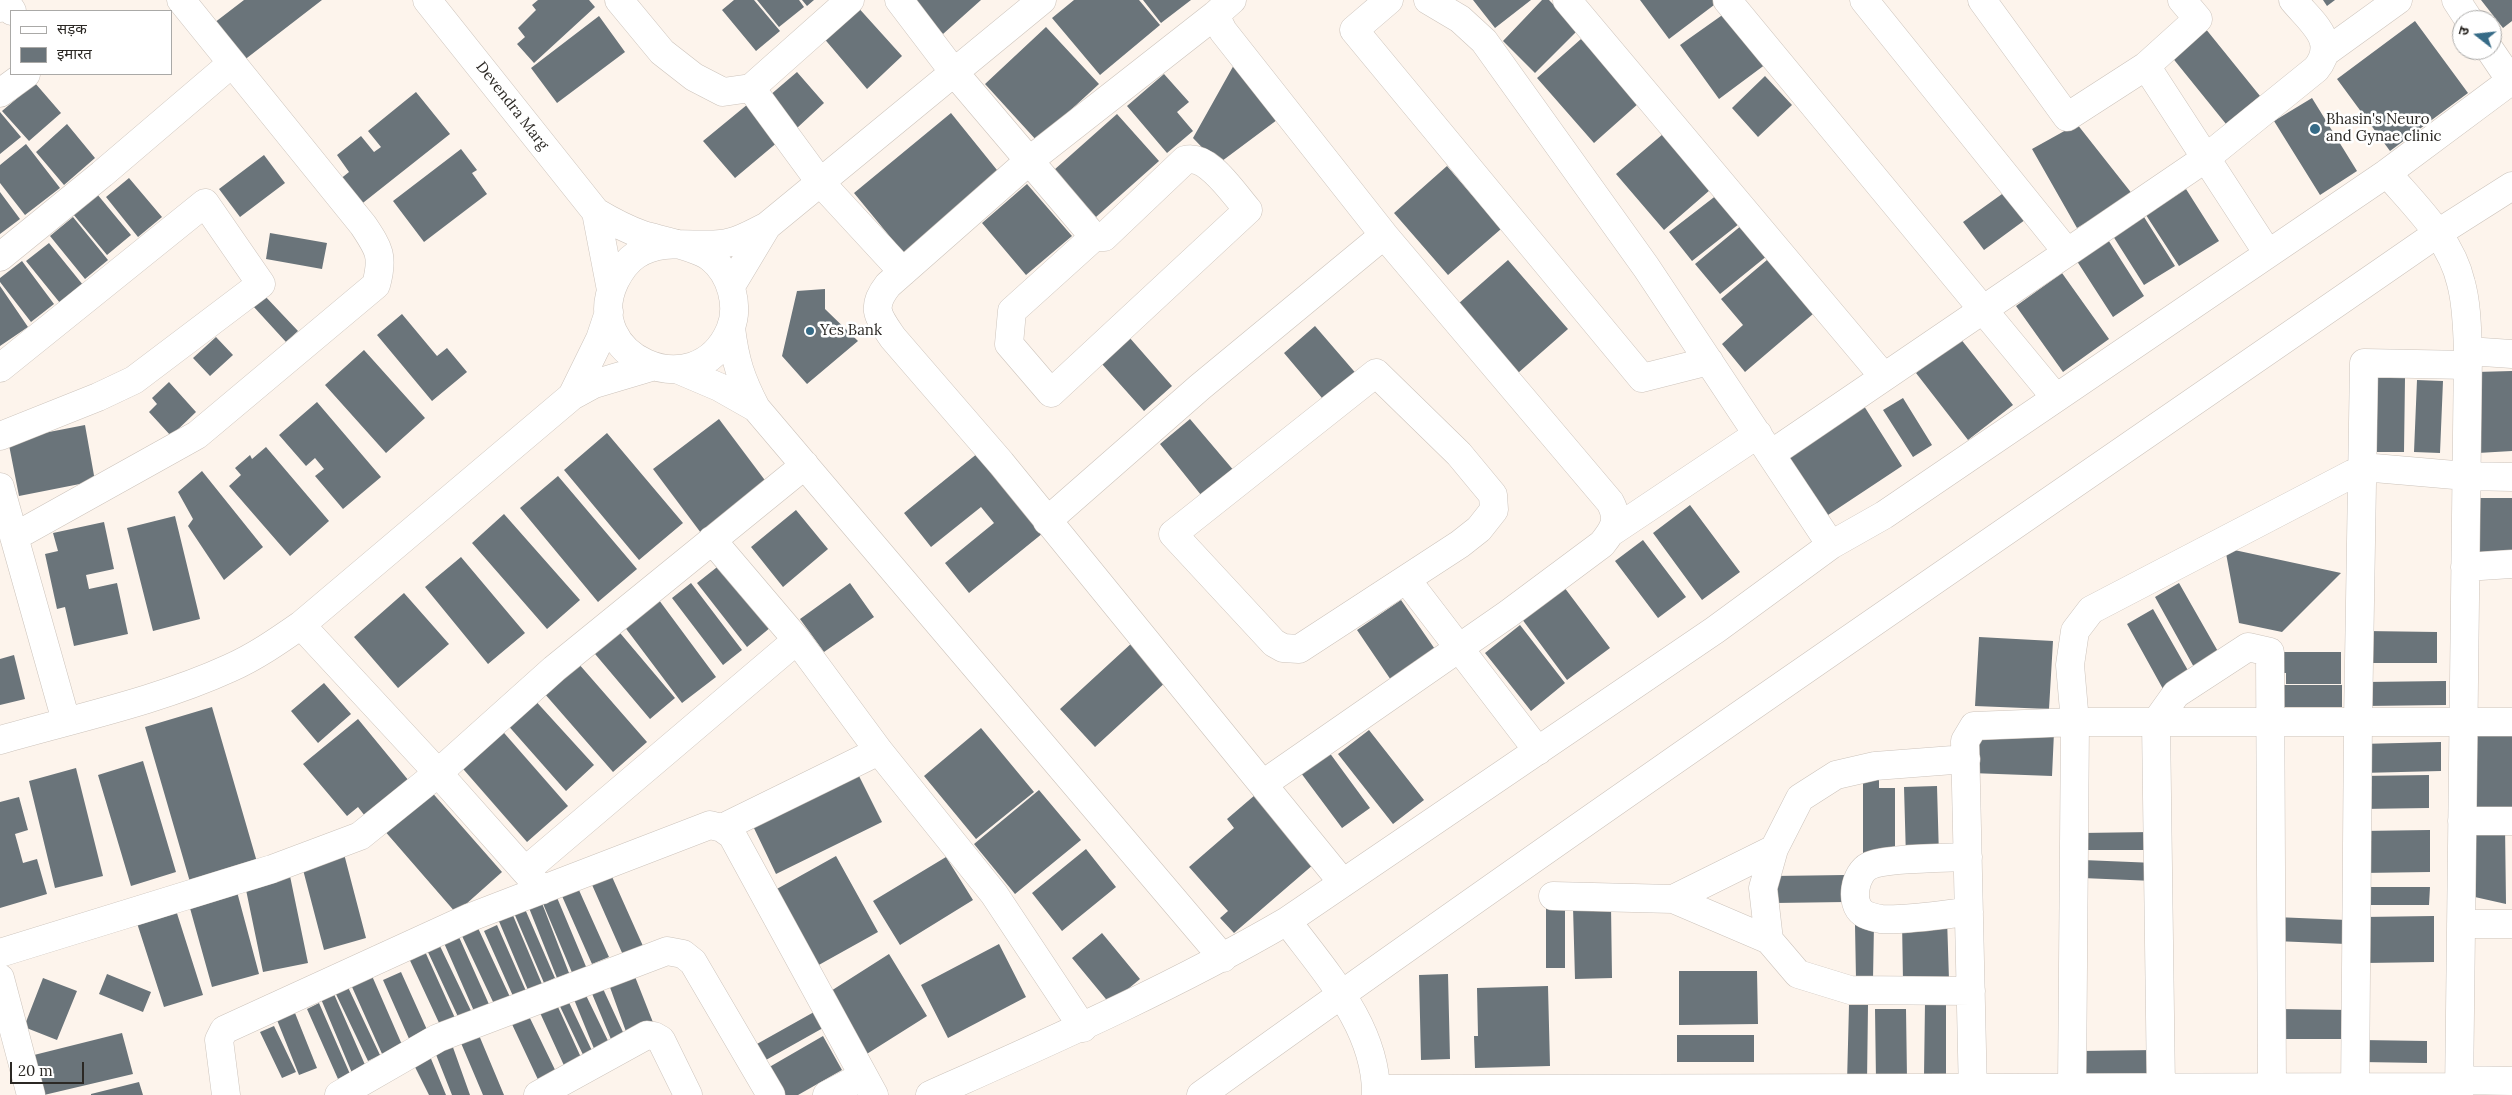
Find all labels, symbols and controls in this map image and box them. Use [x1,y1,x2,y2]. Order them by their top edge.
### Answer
legend [10,10,172,75]
north arrow [2452,10,2502,60]
text: सड़क [57,19,87,38]
text: उ [2454,25,2473,38]
text: इमारत [57,44,92,63]
street label: Devendra Marg [472,58,552,154]
place label: Bhasin's Neuro and Gynae clinic [2326,111,2442,146]
marker: Bhasin's Neuro and Gynae clinic [2308,122,2322,136]
place label: Yes Bank [820,322,882,340]
marker: Yes Bank [804,325,816,337]
scale bar [12,1052,86,1084]
text: 20 m [18,1061,53,1080]

